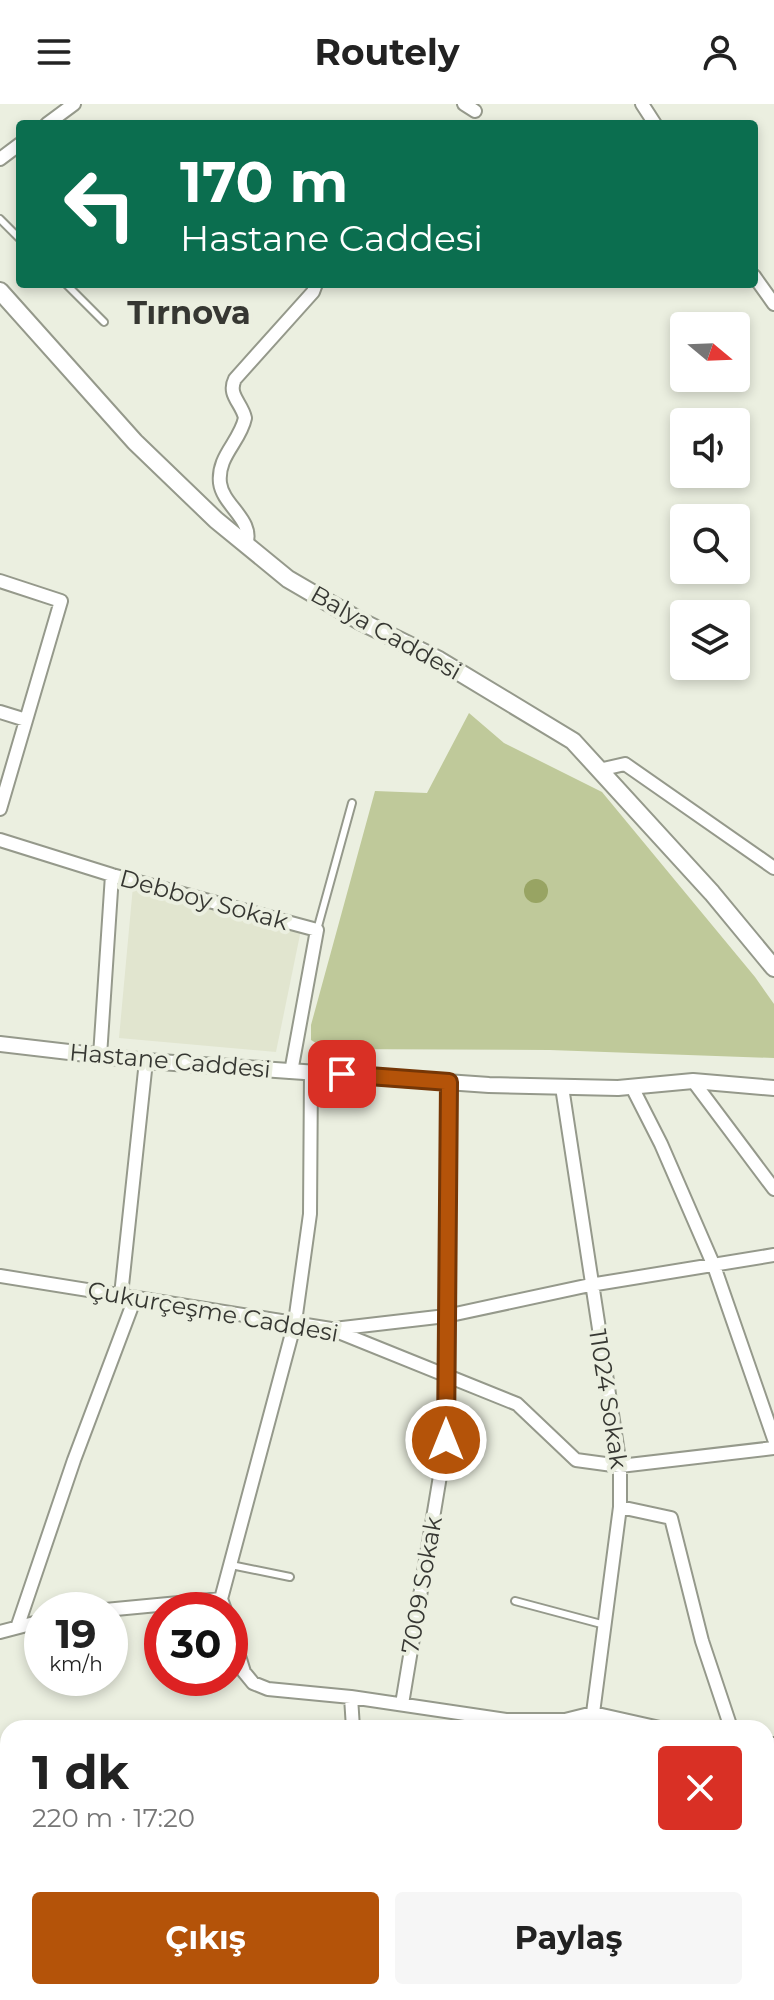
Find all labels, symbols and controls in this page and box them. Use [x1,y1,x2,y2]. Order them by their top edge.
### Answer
icon: menu [32,30,76,74]
text: Routely [315,30,459,74]
icon: person [698,30,742,74]
text: 170 m [180,148,348,216]
icon: left [48,152,152,256]
text: Hastane Caddesi [180,216,483,260]
district label: Tırnova [127,293,251,332]
north arrow [670,312,750,392]
map controls [670,312,750,680]
button: sound [670,408,750,488]
button: search [670,504,750,584]
street label: Balya Caddesi [306,579,467,686]
button: layers [670,600,750,680]
street label: Debboy Sokak [117,863,292,936]
street label: Hastane Caddesi [68,1037,272,1084]
pin [308,1040,376,1108]
icon: arrive [320,1052,364,1096]
street label: Çukurçeşme Caddesi [85,1275,341,1348]
street label: 11024 Sokak [583,1327,634,1471]
position arrow [404,1398,488,1482]
street label: 7009 Sokak [395,1513,448,1656]
speed limit sign: 30 [144,1592,248,1696]
text: 19 [55,1609,97,1658]
text: km/h [49,1652,103,1676]
text: 1 dk [32,1743,129,1801]
button: close [658,1746,742,1830]
text: 220 m · 17:20 [32,1802,195,1834]
button: Çıkış [32,1892,379,1984]
button: Paylaş [395,1892,742,1984]

